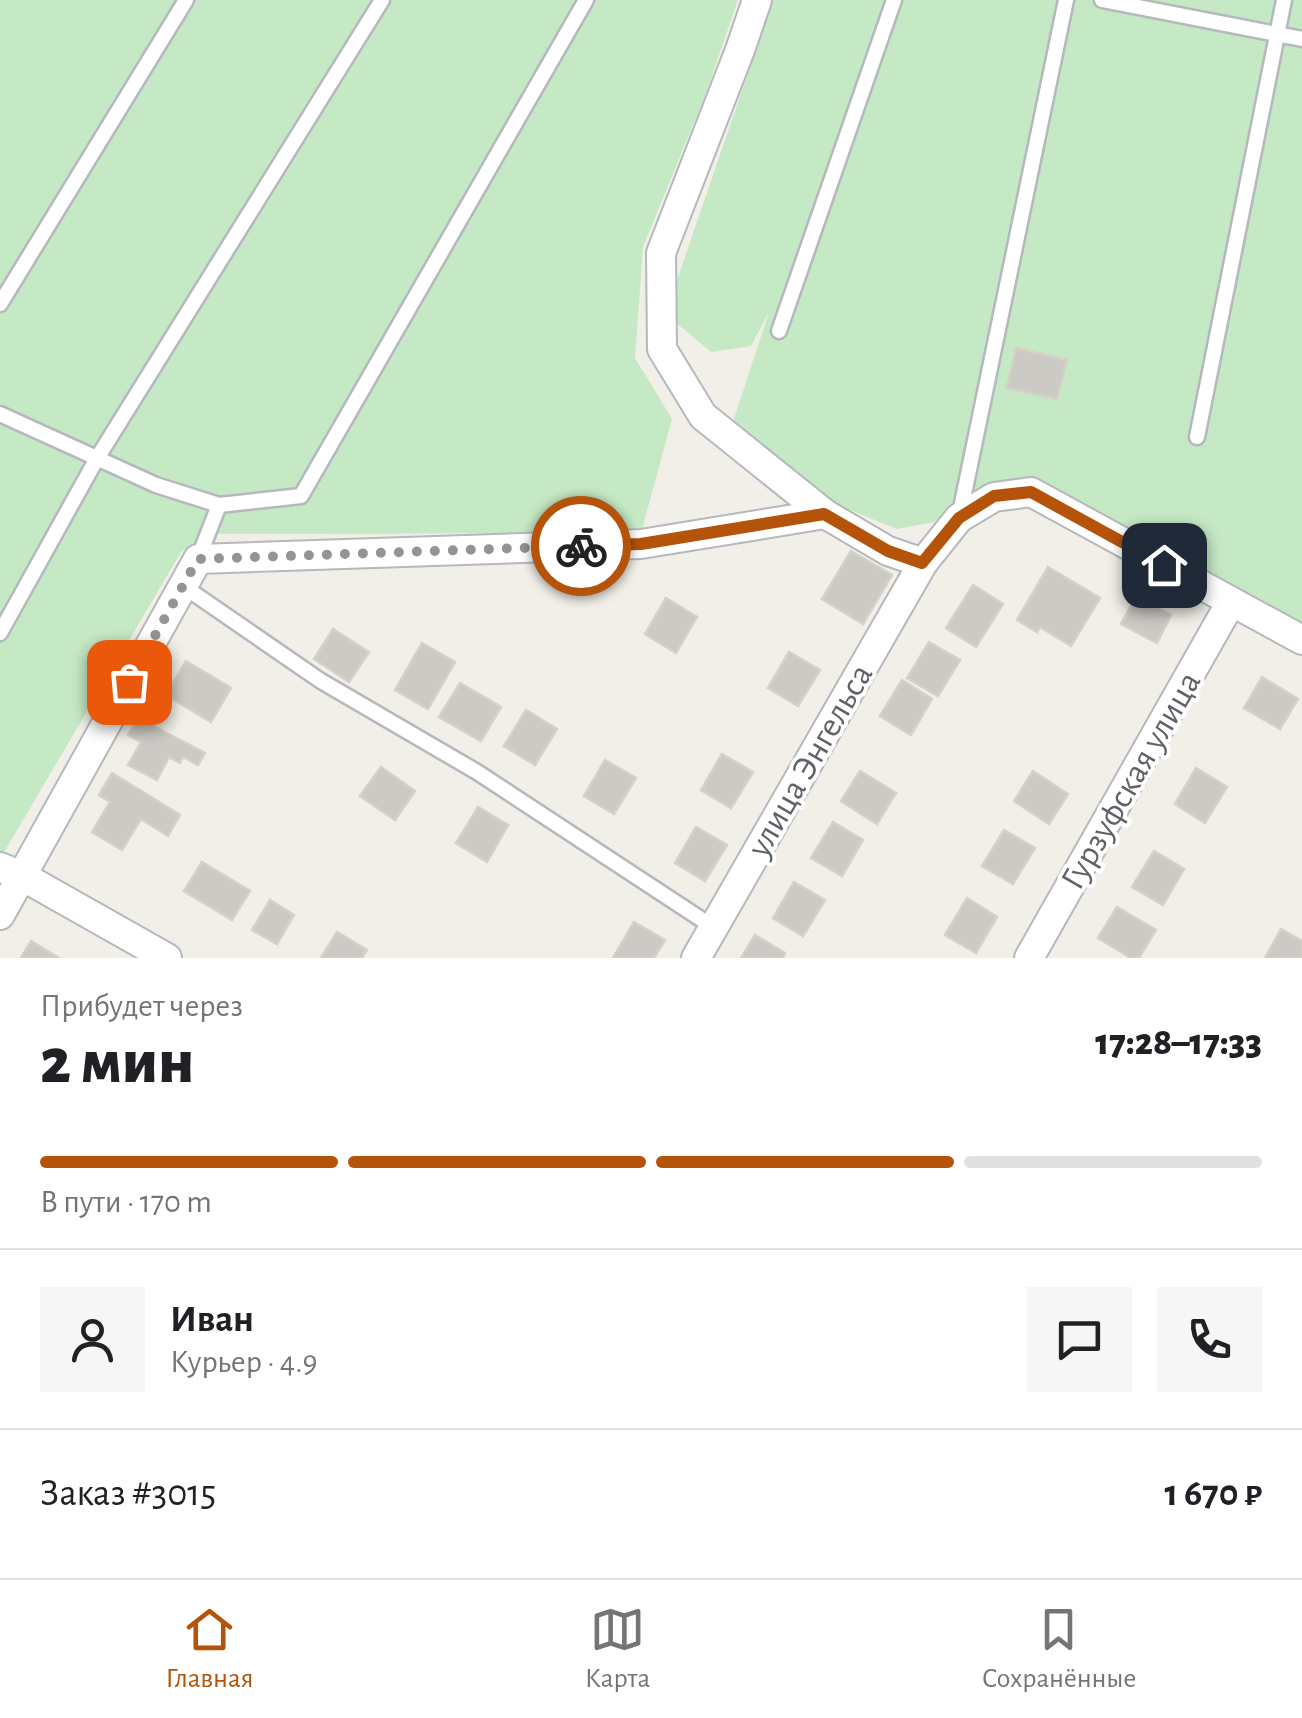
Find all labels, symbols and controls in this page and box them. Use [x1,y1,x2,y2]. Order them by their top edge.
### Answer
courier [531,496,631,596]
icon: bike [554,519,609,574]
pin [1122,523,1207,608]
icon: home [1137,538,1192,593]
pin [87,640,172,725]
icon: bag [102,655,157,710]
street label: улица Энгельса [741,658,879,864]
street label: Гурзуфская улица [1055,666,1208,896]
text: Прибудет через [40,990,243,1022]
text: 17:28–17:33 [1095,1024,1262,1062]
text: 2 мин [40,1030,194,1095]
text: В пути · 170 m [40,1186,212,1218]
button: person [40,1287,145,1392]
button: chat [1027,1287,1132,1392]
button: phone [1157,1287,1262,1392]
text: Иван [170,1301,254,1339]
text: Курьер · 4.9 [170,1346,318,1378]
text: Заказ #3015 [40,1475,216,1513]
text: 1 670 ₽ [1164,1475,1262,1513]
tab: Главная [166,1602,254,1696]
tab: Карта [585,1602,650,1696]
tab: Сохранённые [982,1602,1136,1696]

